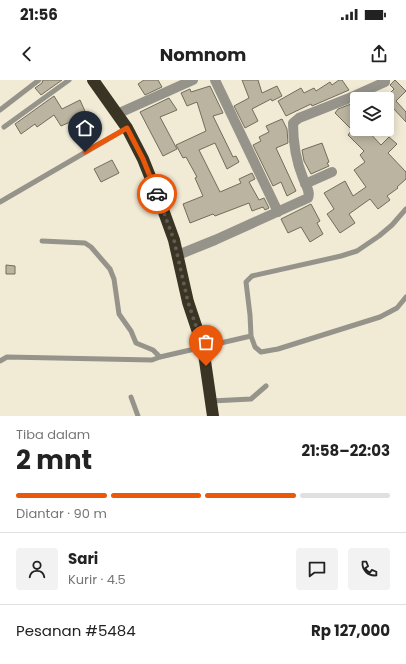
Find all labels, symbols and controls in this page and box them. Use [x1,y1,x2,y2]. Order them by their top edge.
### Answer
text: 21:56 [20,4,58,25]
text: Nomnom [160,42,246,67]
icon: back [16,43,38,65]
icon: share [368,43,390,65]
map controls [350,92,394,136]
button: layers [350,92,394,136]
pin [68,111,102,152]
icon: home [74,117,96,139]
courier [137,174,177,214]
icon: car [146,183,168,205]
pin [189,325,223,366]
icon: bag [195,331,217,353]
text: Tiba dalam [16,425,90,444]
text: 21:58–22:03 [301,440,390,461]
text: 2 mnt [16,442,92,478]
text: Diantar · 90 m [16,504,107,523]
button: person [16,548,58,590]
text: Sari [68,548,98,569]
button: chat [296,548,338,590]
button: phone [348,548,390,590]
text: Kurir · 4.5 [68,570,126,589]
text: Pesanan #5484 [16,620,136,641]
text: Rp 127,000 [311,620,390,641]

